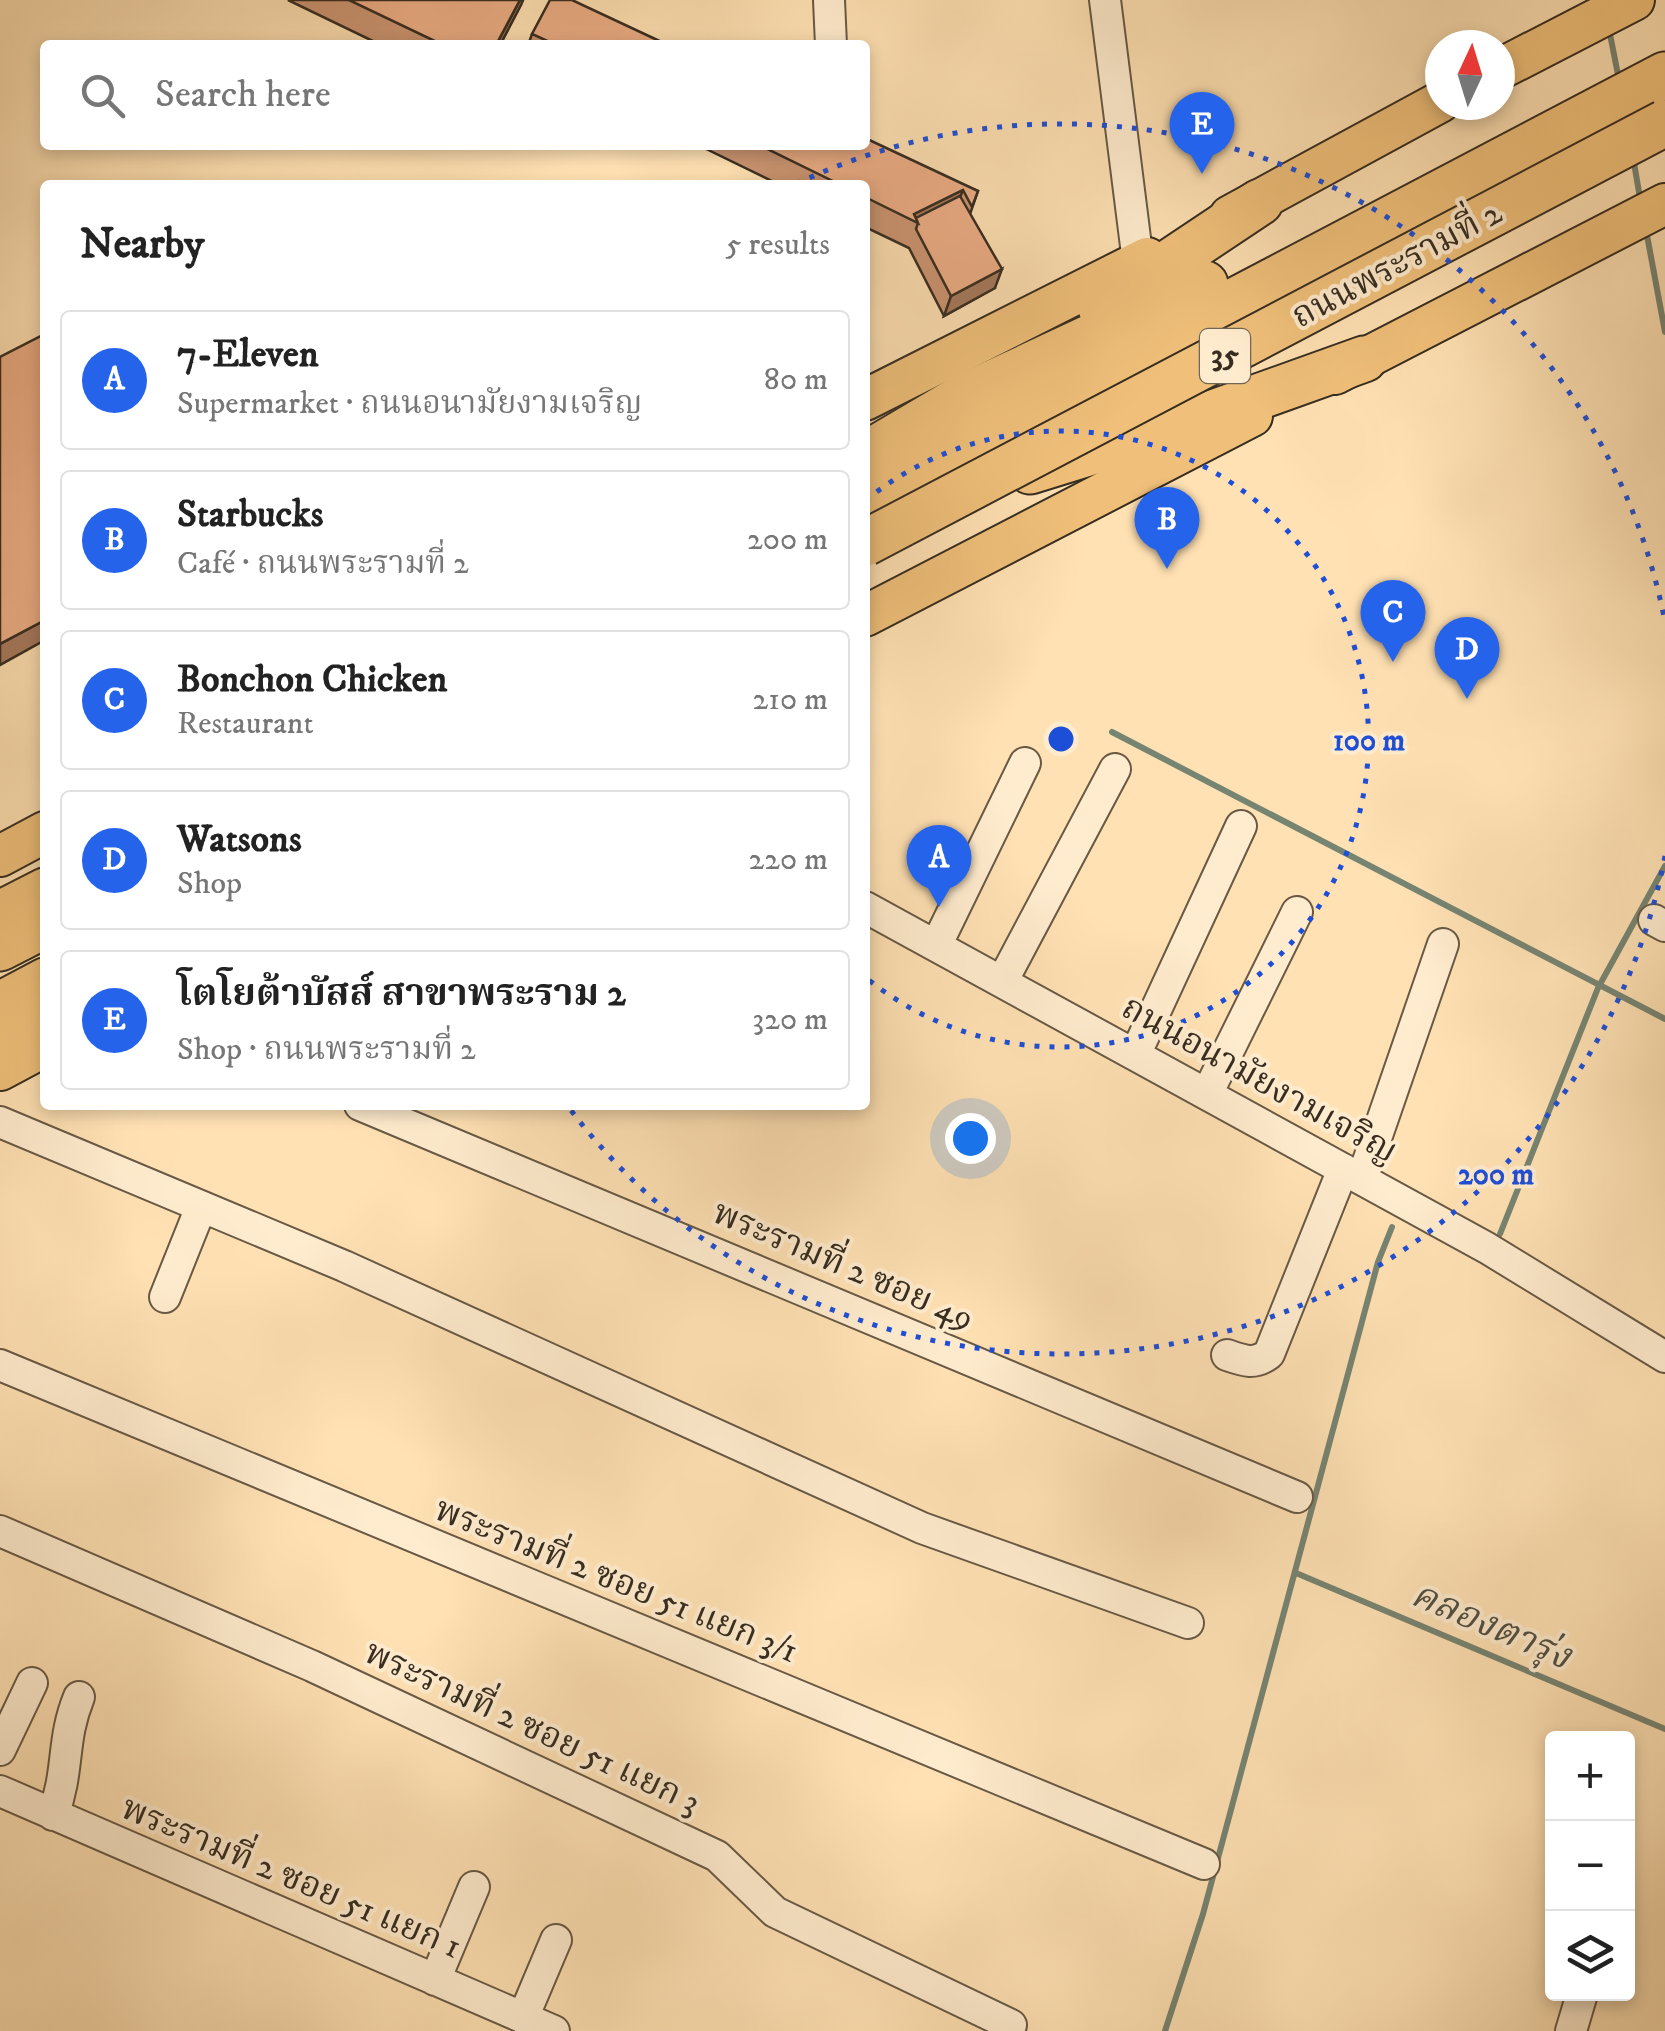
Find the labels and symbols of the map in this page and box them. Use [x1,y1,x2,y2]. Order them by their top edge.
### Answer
north arrow [1425,30,1515,120]
pin: E [1170,91,1234,174]
street label: ถนนพระรามที่ 2 [1282,187,1510,339]
road number: 35 [1200,329,1250,383]
pin: B [1134,486,1200,569]
pin: C [1360,580,1426,662]
pin: D [1434,616,1500,699]
centre of rings [1043,721,1079,757]
text: 100 m [1333,723,1406,760]
pin: A [906,824,972,907]
street label: ถนนอนามัยงามเจริญ [1114,986,1404,1174]
your location [945,1113,996,1164]
text: 200 m [1458,1157,1534,1194]
street label: พระรามที่ 2 ซอย 49 [706,1187,982,1341]
street label: พระรามที่ 2 ซอย 51 แยก 3/1 [428,1483,806,1674]
water label: คลองตารุ่ง [1404,1571,1580,1682]
street label: พระรามที่ 2 ซอย 51 แยก 3 [357,1626,709,1825]
street label: พระรามที่ 2 ซอย 51 แยก 1 [114,1782,470,1970]

